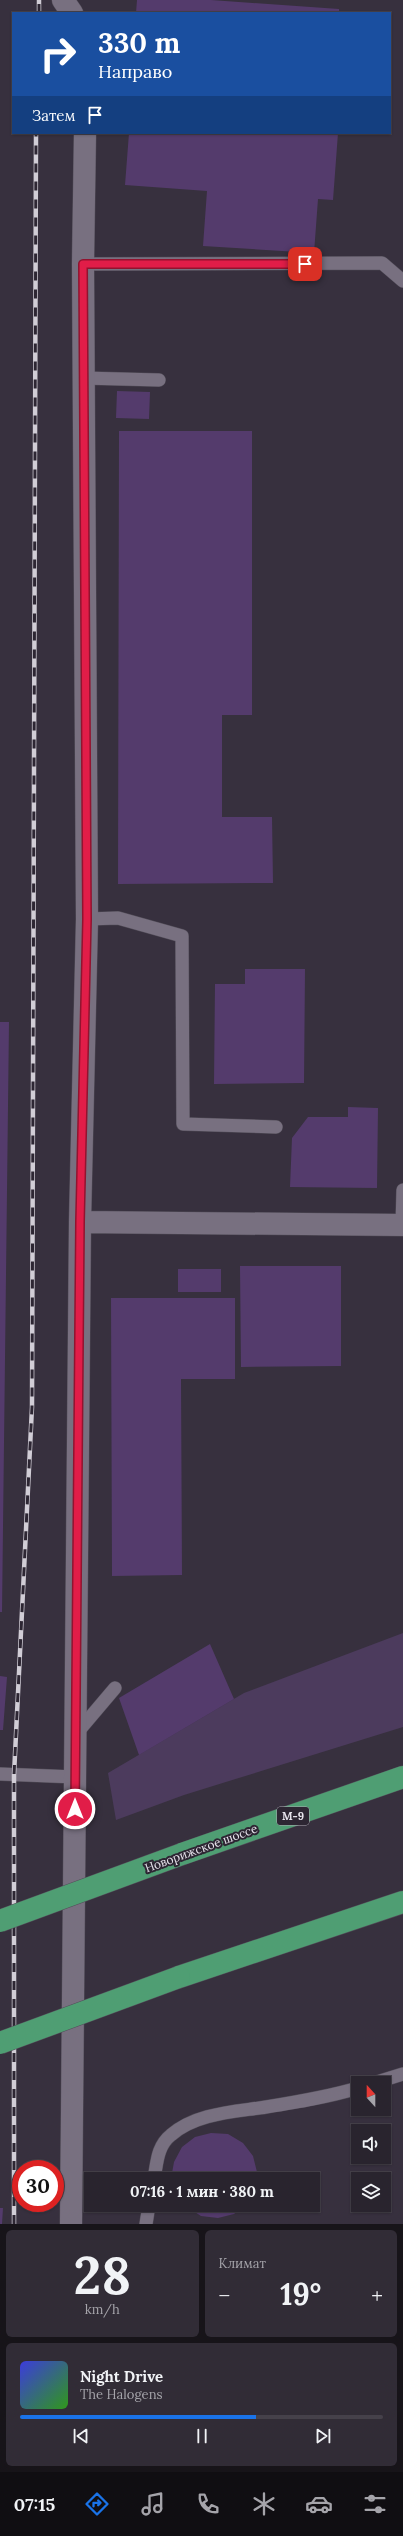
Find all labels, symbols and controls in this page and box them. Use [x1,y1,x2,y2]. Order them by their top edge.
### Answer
text: 330 m [98,25,180,61]
icon: right [32,28,84,80]
text: Направо [98,60,172,83]
icon: arrive [84,104,106,126]
text: Затем [32,106,76,125]
pin [288,247,322,281]
icon: arrive [294,253,316,275]
position arrow [54,1788,96,1830]
road number: М-9 [277,1807,309,1825]
street label: Новорижское шоссе [143,1820,260,1875]
north arrow [351,2076,391,2116]
map controls [351,2076,391,2212]
button: sound [351,2124,391,2164]
speed limit sign: 30 [12,2160,64,2212]
button: layers [351,2172,391,2212]
text: 07:16 · 1 мин · 380 m [130,2182,274,2201]
text: 28 [74,2242,131,2308]
text: Климат [219,2255,266,2272]
text: 19° [280,2275,321,2313]
text: − [219,2281,230,2309]
text: + [371,2281,383,2309]
text: km/h [85,2301,120,2318]
text: Night Drive [80,2367,163,2386]
text: The Halogens [80,2386,163,2403]
icon: previous [70,2425,92,2447]
icon: pause [191,2425,213,2447]
icon: next [312,2425,334,2447]
icon: directions [83,2490,111,2518]
icon: music [139,2490,167,2518]
icon: phone [194,2490,222,2518]
icon: climate [250,2490,278,2518]
icon: car [305,2490,333,2518]
icon: filters [361,2490,389,2518]
text: 07:15 [14,2493,55,2516]

